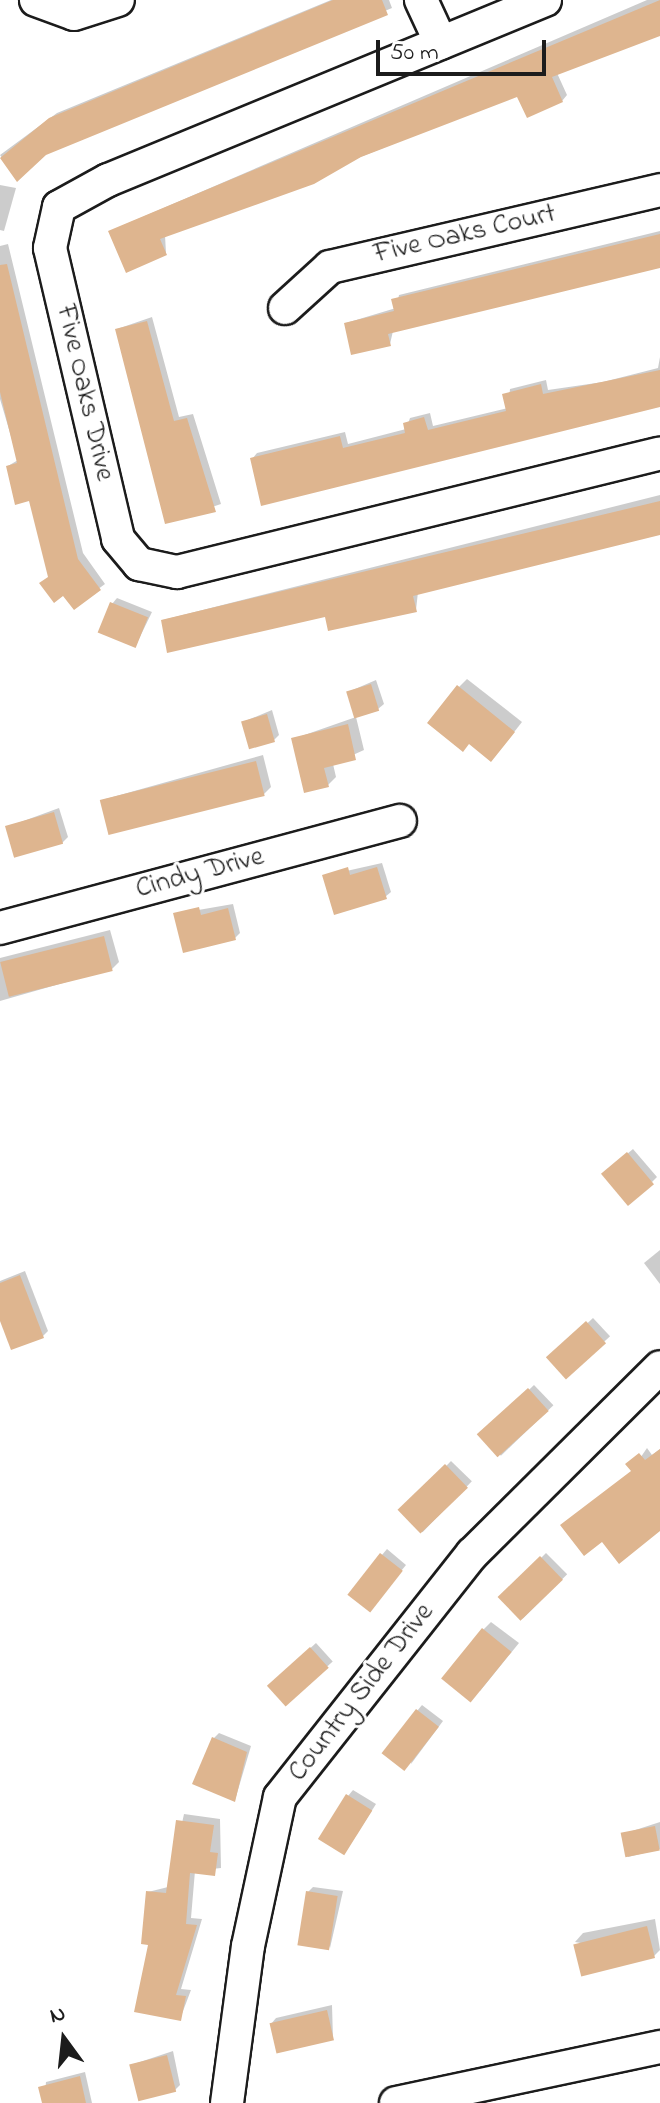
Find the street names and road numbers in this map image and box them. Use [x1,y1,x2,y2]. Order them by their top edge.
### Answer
street label: Five Oaks Court [371,198,559,272]
street label: Five Oaks Drive [47,302,121,484]
street label: Cindy Drive [132,841,268,907]
street label: Country Side Drive [282,1597,442,1789]

